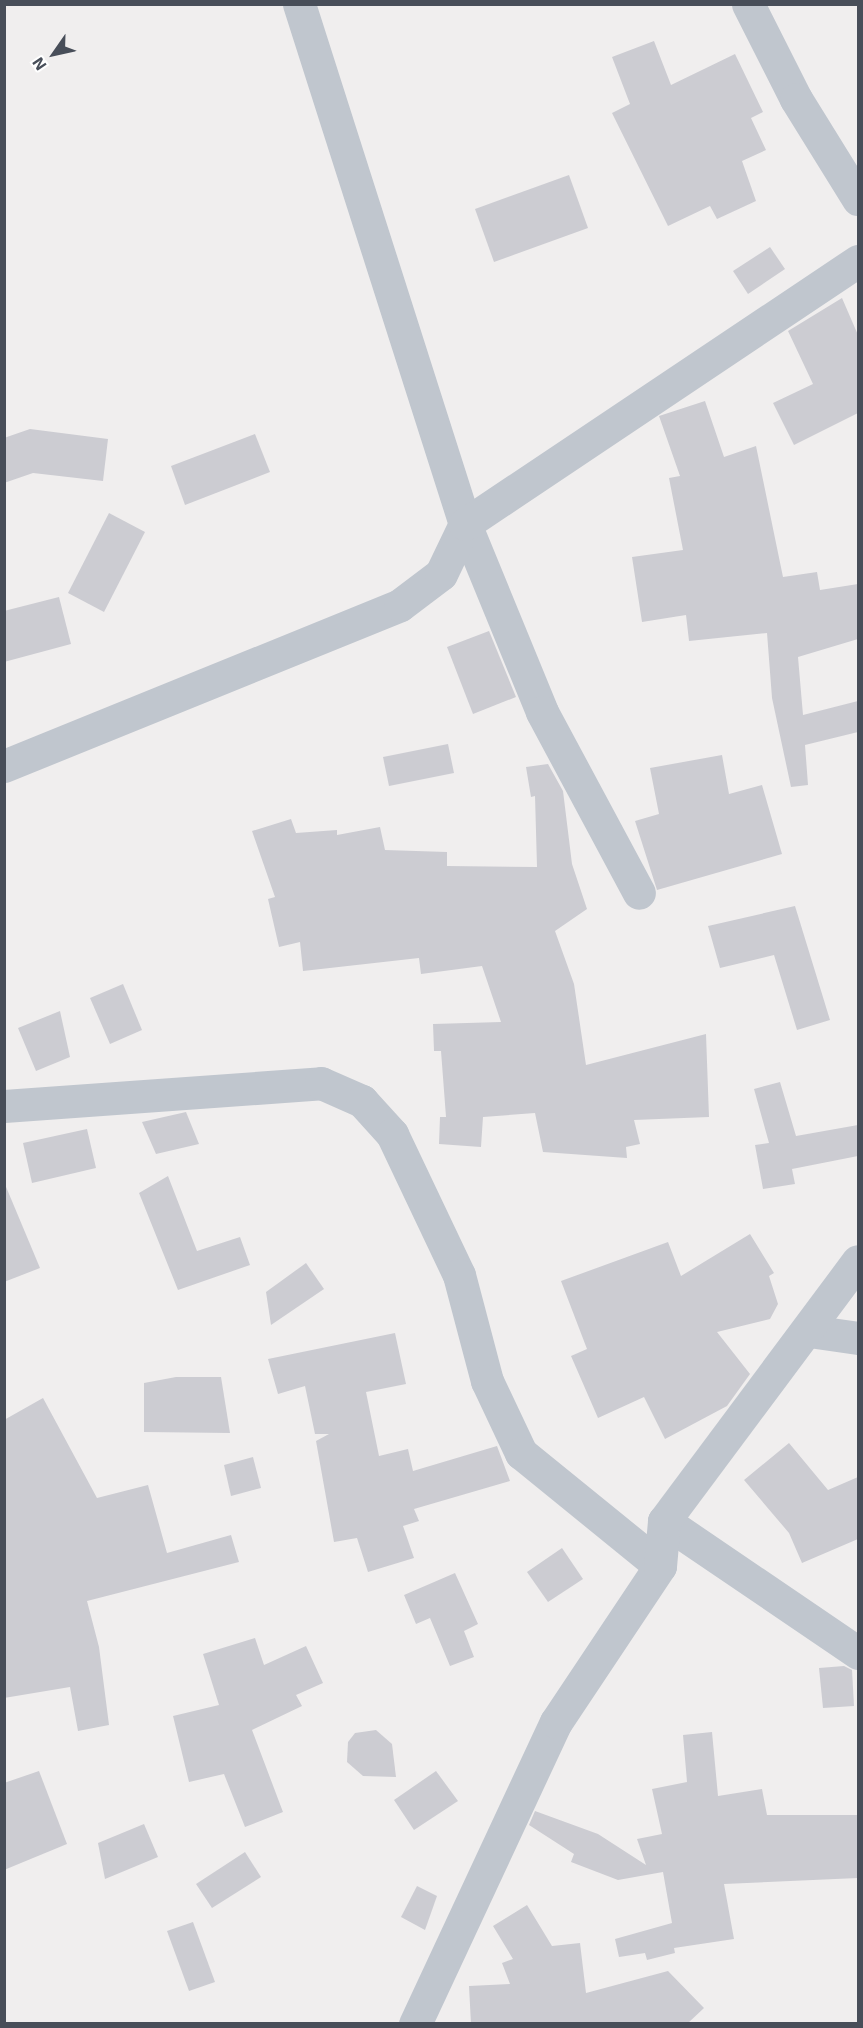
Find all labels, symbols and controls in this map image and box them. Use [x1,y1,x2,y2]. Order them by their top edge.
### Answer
north arrow [24,24,84,84]
text: N [28,54,50,74]

